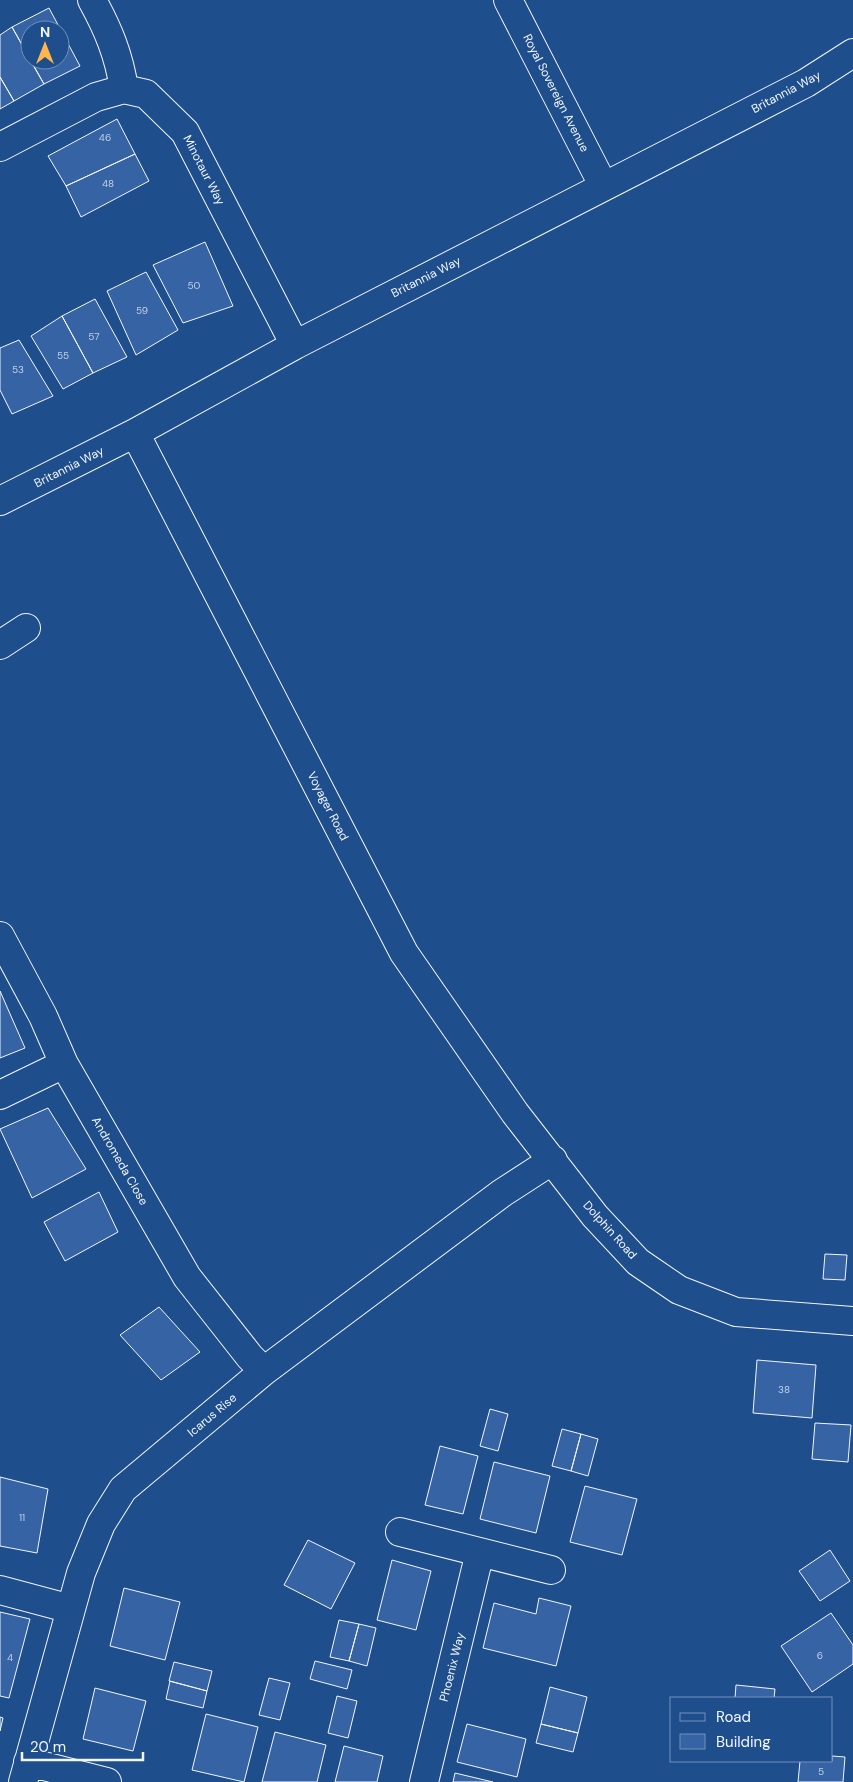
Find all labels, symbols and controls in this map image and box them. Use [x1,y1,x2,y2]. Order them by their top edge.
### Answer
north arrow [20,20,70,70]
text: N [40,23,50,41]
street label: Royal Sovereign Avenue [519,31,593,155]
street label: Britannia Way [749,67,824,117]
house number: 46 [99,131,111,144]
street label: Minotaur Way [179,132,229,208]
house number: 48 [102,177,114,190]
street label: Britannia Way [388,252,464,301]
house number: 50 [188,279,201,292]
house number: 59 [136,304,148,317]
house number: 57 [88,330,100,343]
house number: 55 [57,349,69,362]
house number: 53 [12,363,24,376]
street label: Britannia Way [31,442,107,491]
street label: Voyager Road [304,769,352,843]
street label: Andromeda Close [88,1114,152,1208]
street label: Dolphin Road [580,1197,640,1263]
house number: 38 [778,1383,790,1396]
street label: Icarus Rise [184,1390,240,1440]
house number: 11 [19,1511,25,1524]
street label: Phoenix Way [436,1630,468,1703]
house number: 6 [817,1649,823,1662]
house number: 4 [7,1651,13,1664]
legend [670,1697,833,1762]
text: Road [716,1707,751,1727]
scale bar [22,1730,144,1762]
text: Building [716,1732,771,1752]
text: 20 m [30,1737,66,1757]
house number: 5 [818,1765,824,1778]

